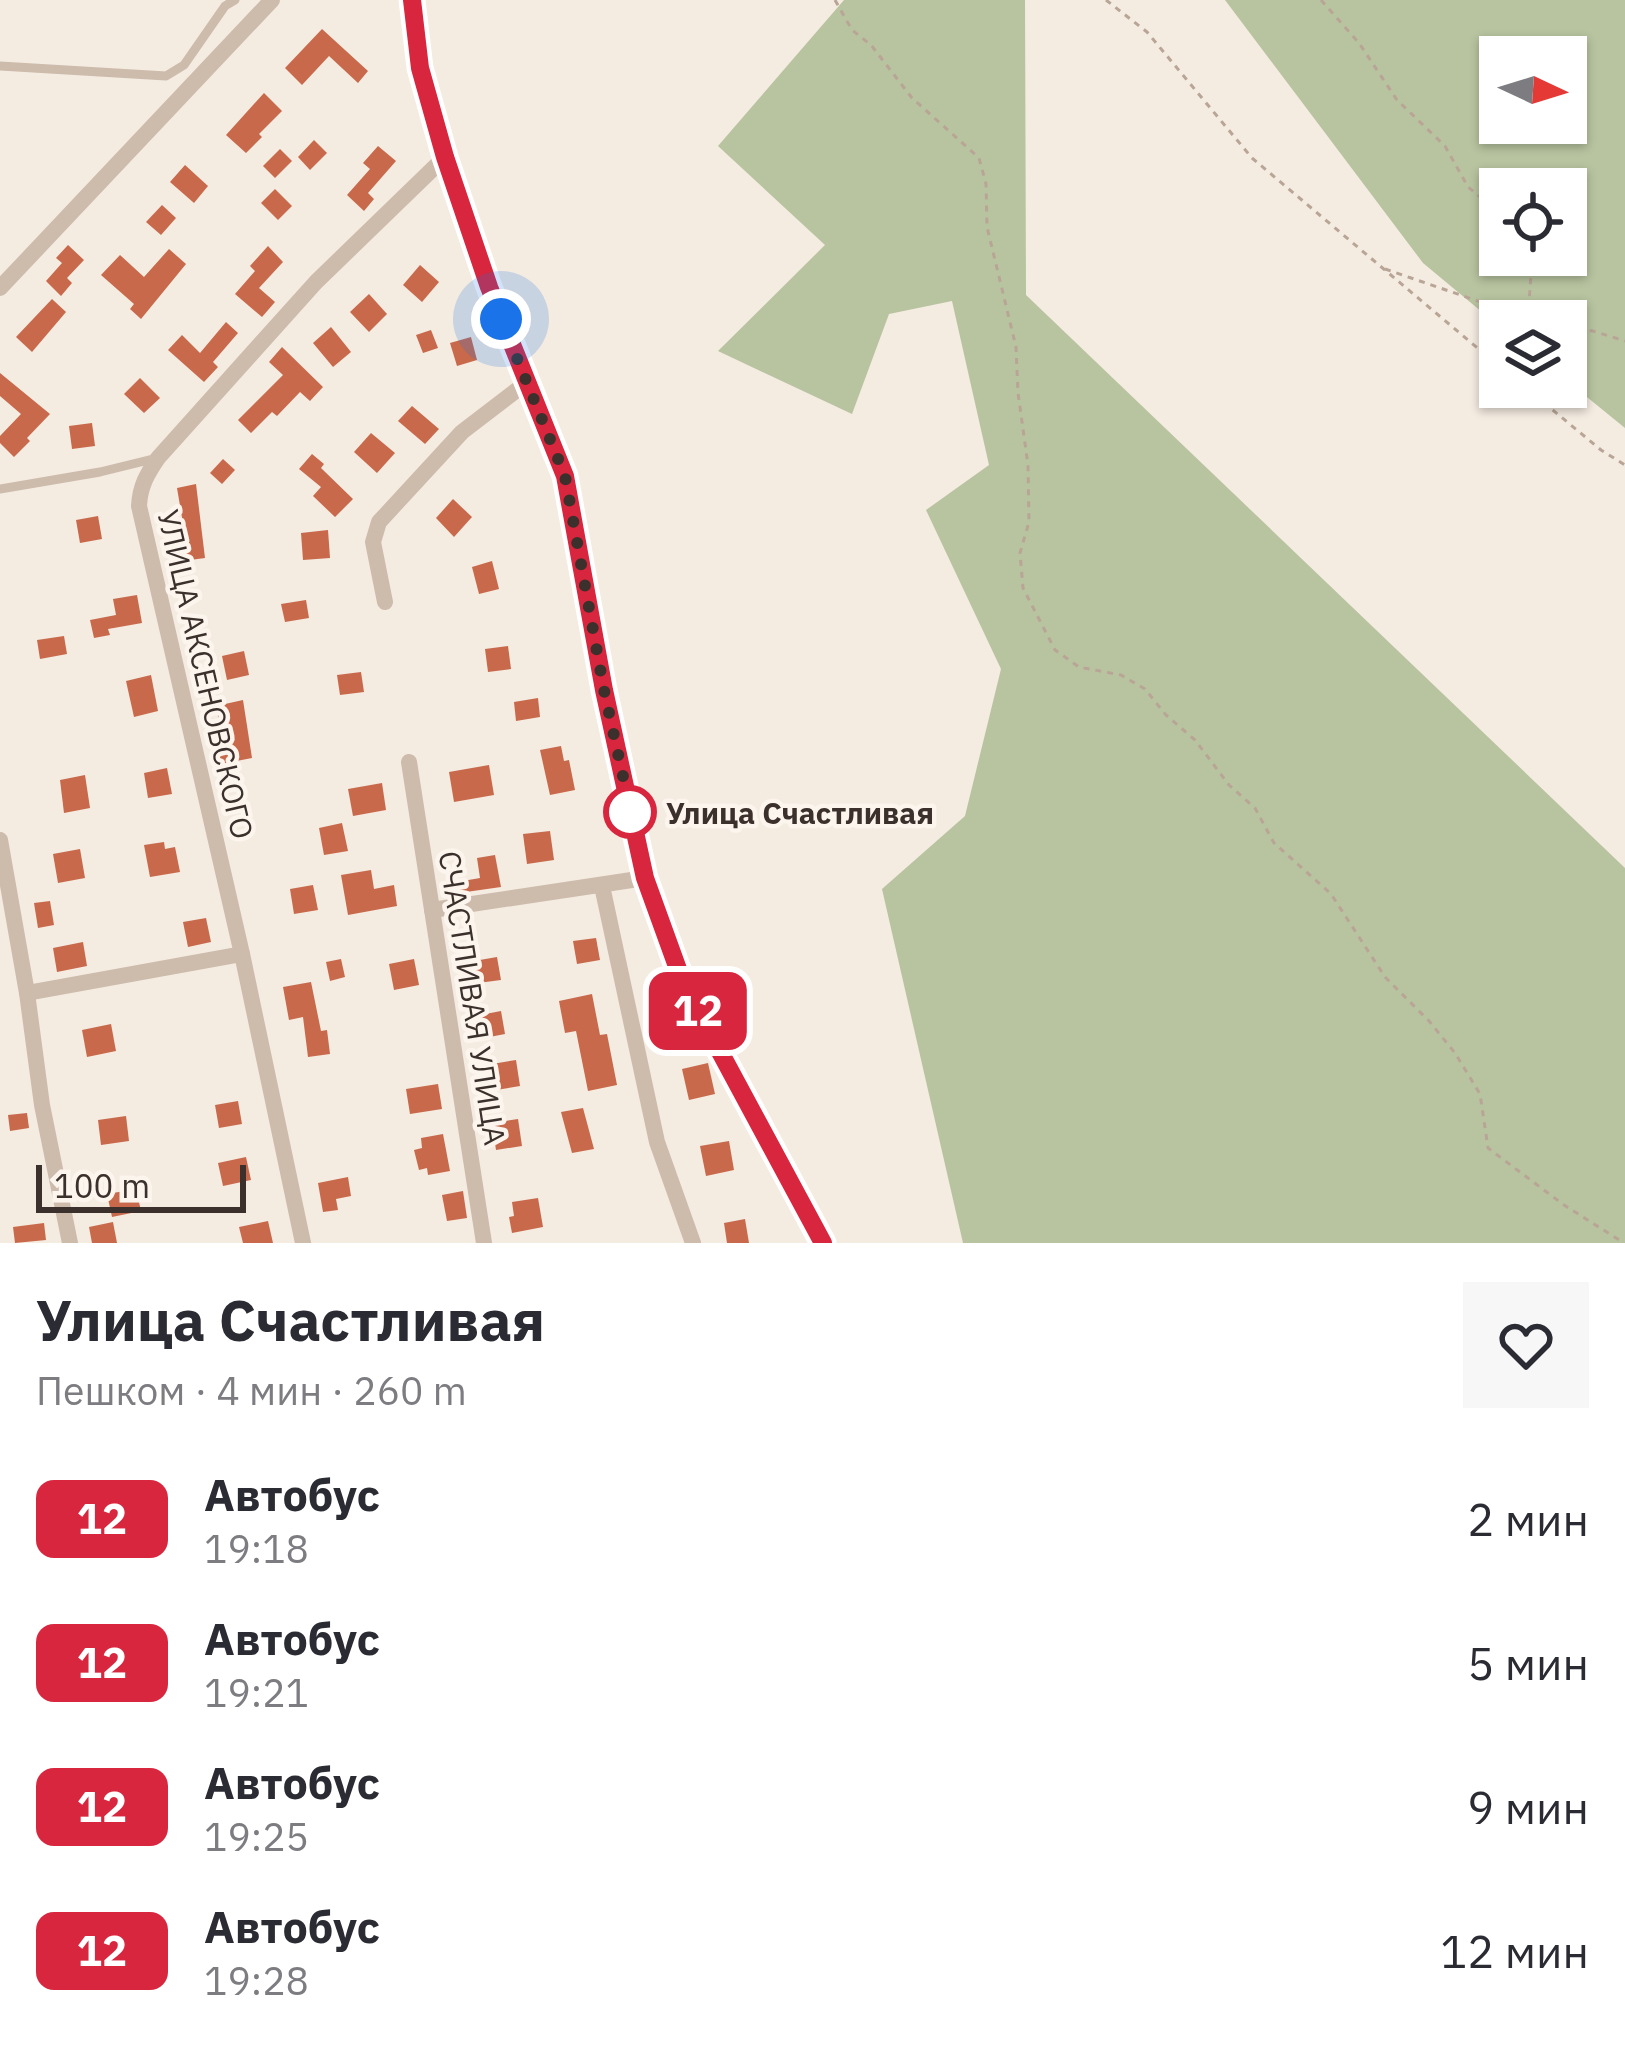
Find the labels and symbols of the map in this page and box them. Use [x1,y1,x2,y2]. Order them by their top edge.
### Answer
north arrow [1479,36,1587,144]
your location [471,289,531,349]
street label: УЛИЦА АКСЕНОВСКОГО [149,505,263,843]
marker: Улица Счастливая [605,787,655,837]
place label: Улица Счастливая [666,793,934,832]
street label: СЧАСТЛИВАЯ УЛИЦА [431,848,515,1148]
line badge: 12 [644,972,752,1050]
scale bar [36,1159,246,1212]

